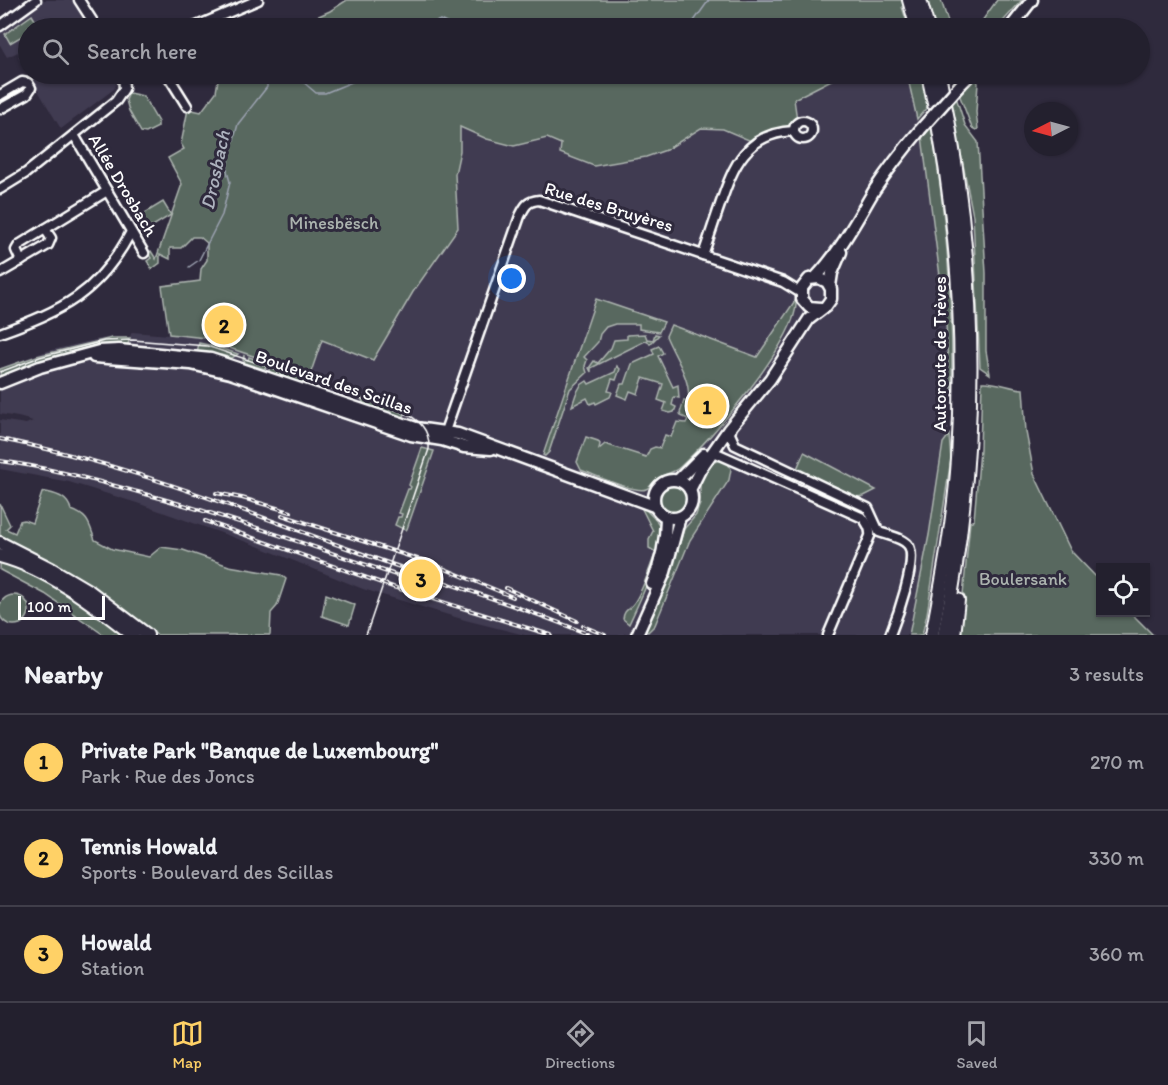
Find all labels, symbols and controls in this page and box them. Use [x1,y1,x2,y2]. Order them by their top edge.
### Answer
search box [18,18,1150,84]
icon: search [39,35,72,68]
text: Search here [87,38,197,65]
north arrow [1024,102,1078,156]
water label: Drosbach [195,128,235,212]
street label: Allée Drosbach [84,130,162,241]
street label: Rue des Bruyères [542,177,676,237]
park label: Minesbësch [289,212,379,234]
your location [497,264,526,293]
street label: Autoroute de Trèves [929,276,951,432]
pin: 2 [204,302,244,348]
street label: Boulevard des Scillas [253,345,415,419]
pin: 1 [688,384,726,428]
pin: 3 [402,556,440,602]
map controls [1096,563,1150,617]
button: locate [1096,563,1150,617]
park label: Boulersank [979,568,1067,590]
scale bar [18,593,105,620]
text: 100 m [27,597,71,616]
text: Nearby [24,658,103,690]
text: 3 results [1069,662,1144,686]
text: Private Park "Banque de Luxembourg" [81,737,438,764]
text: 1 [39,750,48,774]
text: 270 m [1090,750,1144,774]
text: Park · Rue des Joncs [81,764,255,788]
text: Tennis Howald [81,833,217,860]
text: 2 [38,846,49,870]
text: 330 m [1089,846,1144,870]
text: Sports · Boulevard des Scillas [81,860,333,884]
text: Howald [81,929,152,956]
text: 3 [38,942,49,966]
text: 360 m [1089,942,1144,966]
text: Station [81,956,144,980]
tab: Map [171,1017,204,1072]
tab: Directions [545,1017,615,1072]
tab: Saved [957,1017,997,1072]

